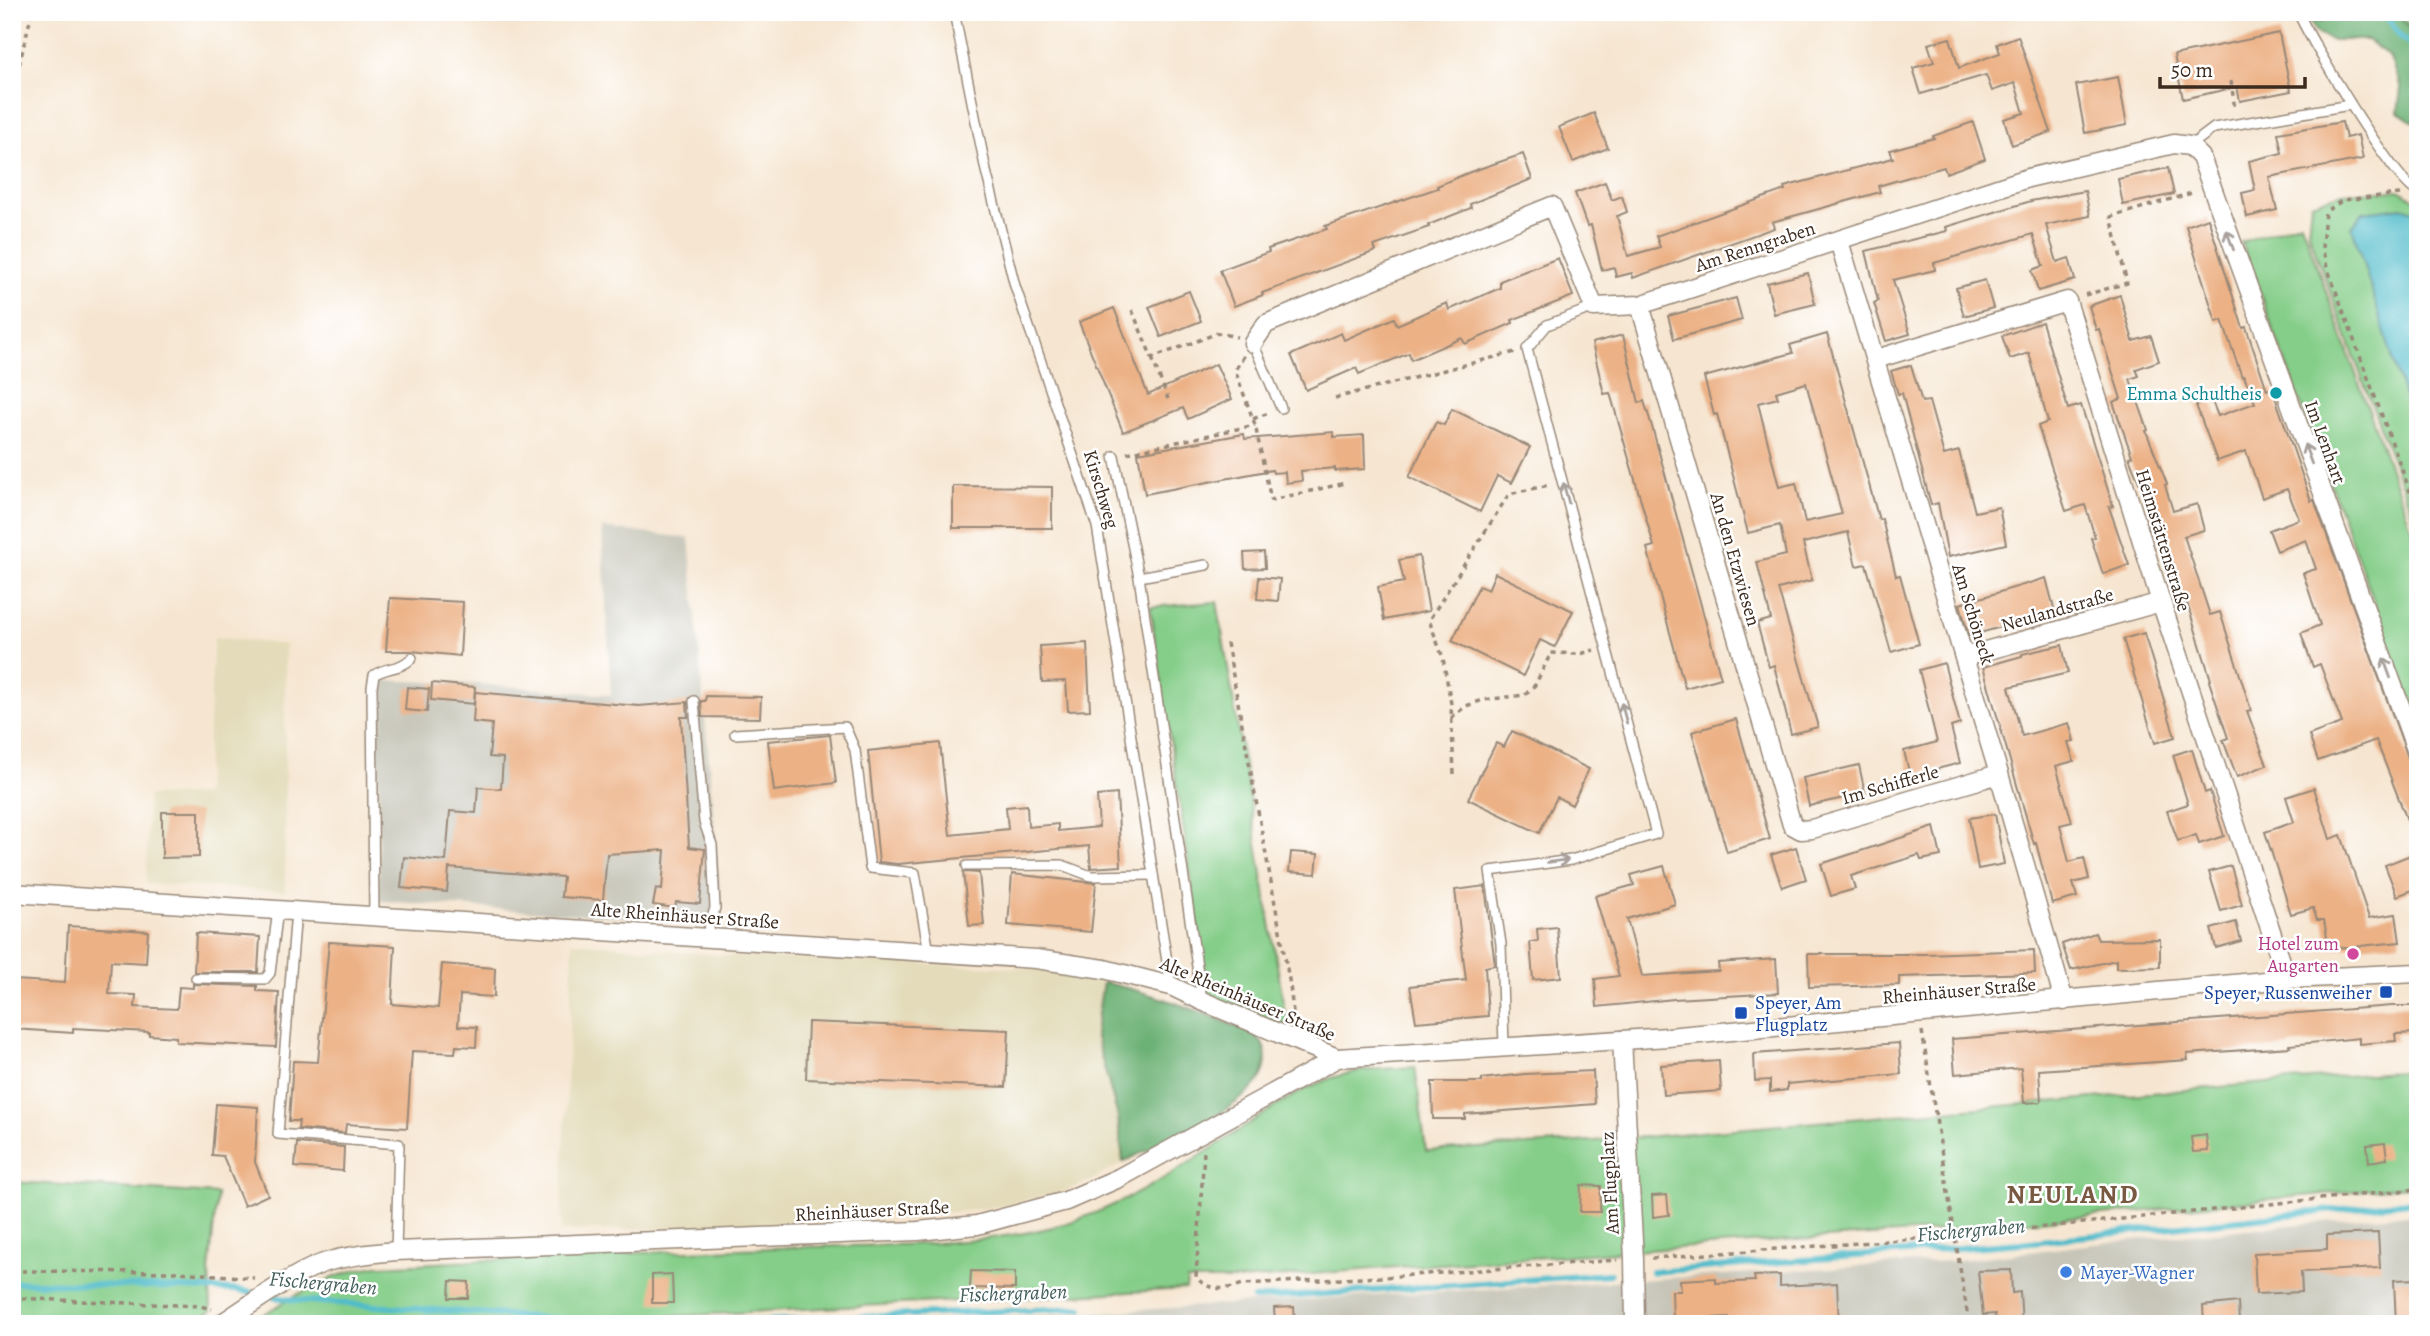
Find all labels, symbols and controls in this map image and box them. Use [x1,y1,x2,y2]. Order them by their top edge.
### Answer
scale bar [2160,46,2306,90]
text: 50 m [2171,56,2213,84]
street label: Am Renngraben [1691,215,1819,279]
one-way arrow [2223,230,2235,252]
place label: Emma Schultheis [2126,381,2262,407]
marker: Emma Schultheis [2268,385,2284,401]
street label: Im Lenhart [2298,397,2352,488]
one-way arrow [2301,444,2313,466]
street label: Kirschweg [1077,447,1125,532]
street label: Heimstättenstraße [2129,466,2197,615]
one-way arrow [1558,482,1571,504]
street label: An den Etzwiesen [1703,488,1767,629]
street label: Am Schöneck [1945,560,2001,668]
street label: Neulandstraße [1998,582,2117,638]
one-way arrow [2379,657,2392,679]
one-way arrow [1617,702,1630,725]
street label: Im Schifferle [1839,759,1942,811]
one-way arrow [1546,855,1568,868]
street label: Alte Rheinhäuser Straße [589,896,780,936]
place label: Hotel zum Augarten [2258,931,2339,979]
marker: Hotel zum Augarten [2345,946,2361,962]
street label: Alte Rheinhäuser Straße [1155,950,1339,1048]
street label: Rheinhäuser Straße [1881,971,2037,1011]
place label: Speyer, Russenweiher [2204,980,2372,1006]
marker: Speyer, Russenweiher [2378,984,2394,1000]
place label: Speyer, Am Flugplatz [1755,990,1842,1038]
marker: Speyer, Am Flugplatz [1733,1005,1749,1021]
street label: Am Flugplatz [1594,1131,1626,1236]
district label: NEULAND [2007,1177,2139,1212]
street label: Rheinhäuser Straße [794,1194,950,1228]
water label: Fischergraben [1916,1211,2026,1249]
place label: Mayer-Wagner [2080,1260,2194,1286]
water label: Fischergraben [268,1264,378,1302]
marker: Mayer-Wagner [2058,1264,2074,1280]
water label: Fischergraben [958,1277,1068,1309]

